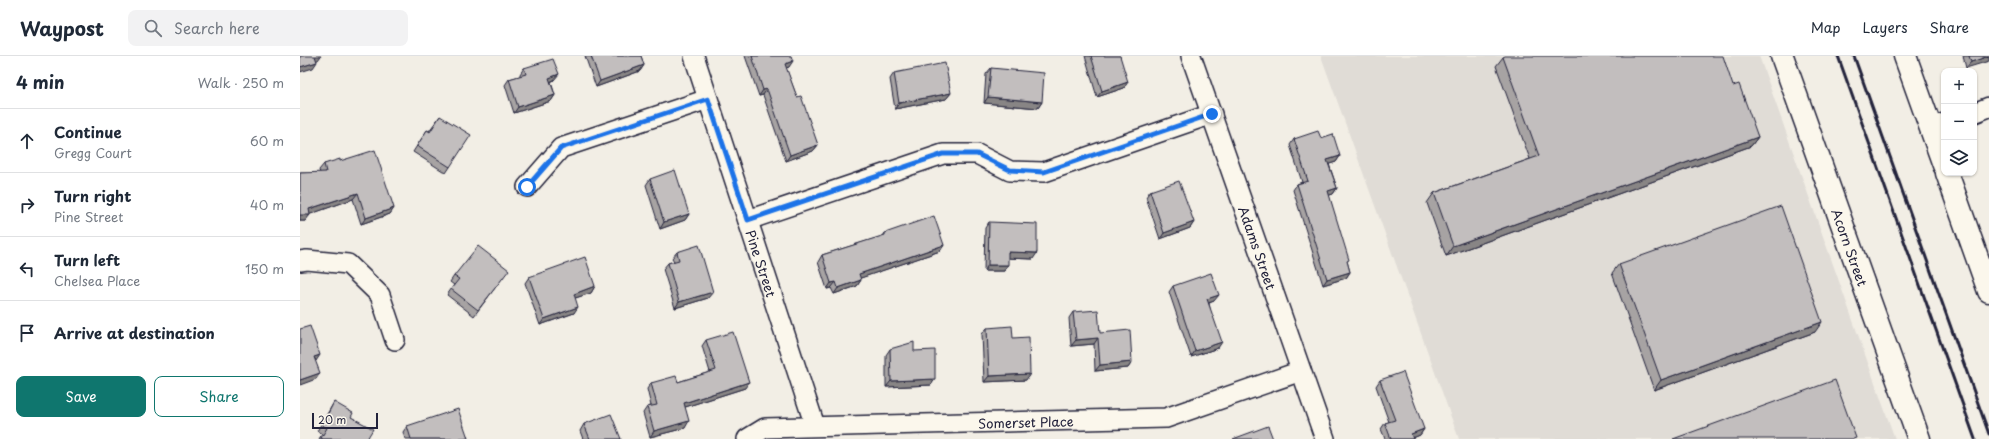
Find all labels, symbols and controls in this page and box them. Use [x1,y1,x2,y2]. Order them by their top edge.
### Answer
search box [128,10,408,46]
text: Waypost [20,14,104,42]
text: Search here [174,16,260,39]
icon: search [142,17,164,39]
text: Map [1811,17,1841,38]
text: Layers [1863,17,1908,38]
text: Share [1930,17,1969,38]
map controls [1941,68,1977,176]
button: + [1941,68,1977,104]
text: 4 min [16,69,64,95]
text: Walk · 250 m [198,73,284,92]
button: − [1941,104,1977,140]
route end [1203,105,1221,123]
text: Continue [54,120,122,143]
icon: ahead [16,130,38,152]
text: 60 m [250,131,284,150]
button: layers [1941,140,1977,176]
text: Gregg Court [54,143,132,162]
route start [518,178,536,196]
text: Turn right [54,184,131,207]
icon: right [16,194,38,216]
text: 40 m [250,195,284,214]
street label: Adams Street [1235,203,1281,292]
street label: Acorn Street [1828,206,1873,288]
text: Pine Street [54,207,123,226]
street label: Pine Street [742,227,782,299]
text: Turn left [54,248,120,271]
icon: left [16,258,38,280]
text: 150 m [245,259,284,278]
text: Chelsea Place [54,271,140,290]
text: Arrive at destination [54,321,215,344]
icon: arrive [16,322,38,344]
button: Save [16,376,146,417]
button: Share [154,376,284,417]
scale bar [312,411,378,430]
text: 20 m [318,411,346,428]
street label: Somerset Place [978,411,1074,432]

